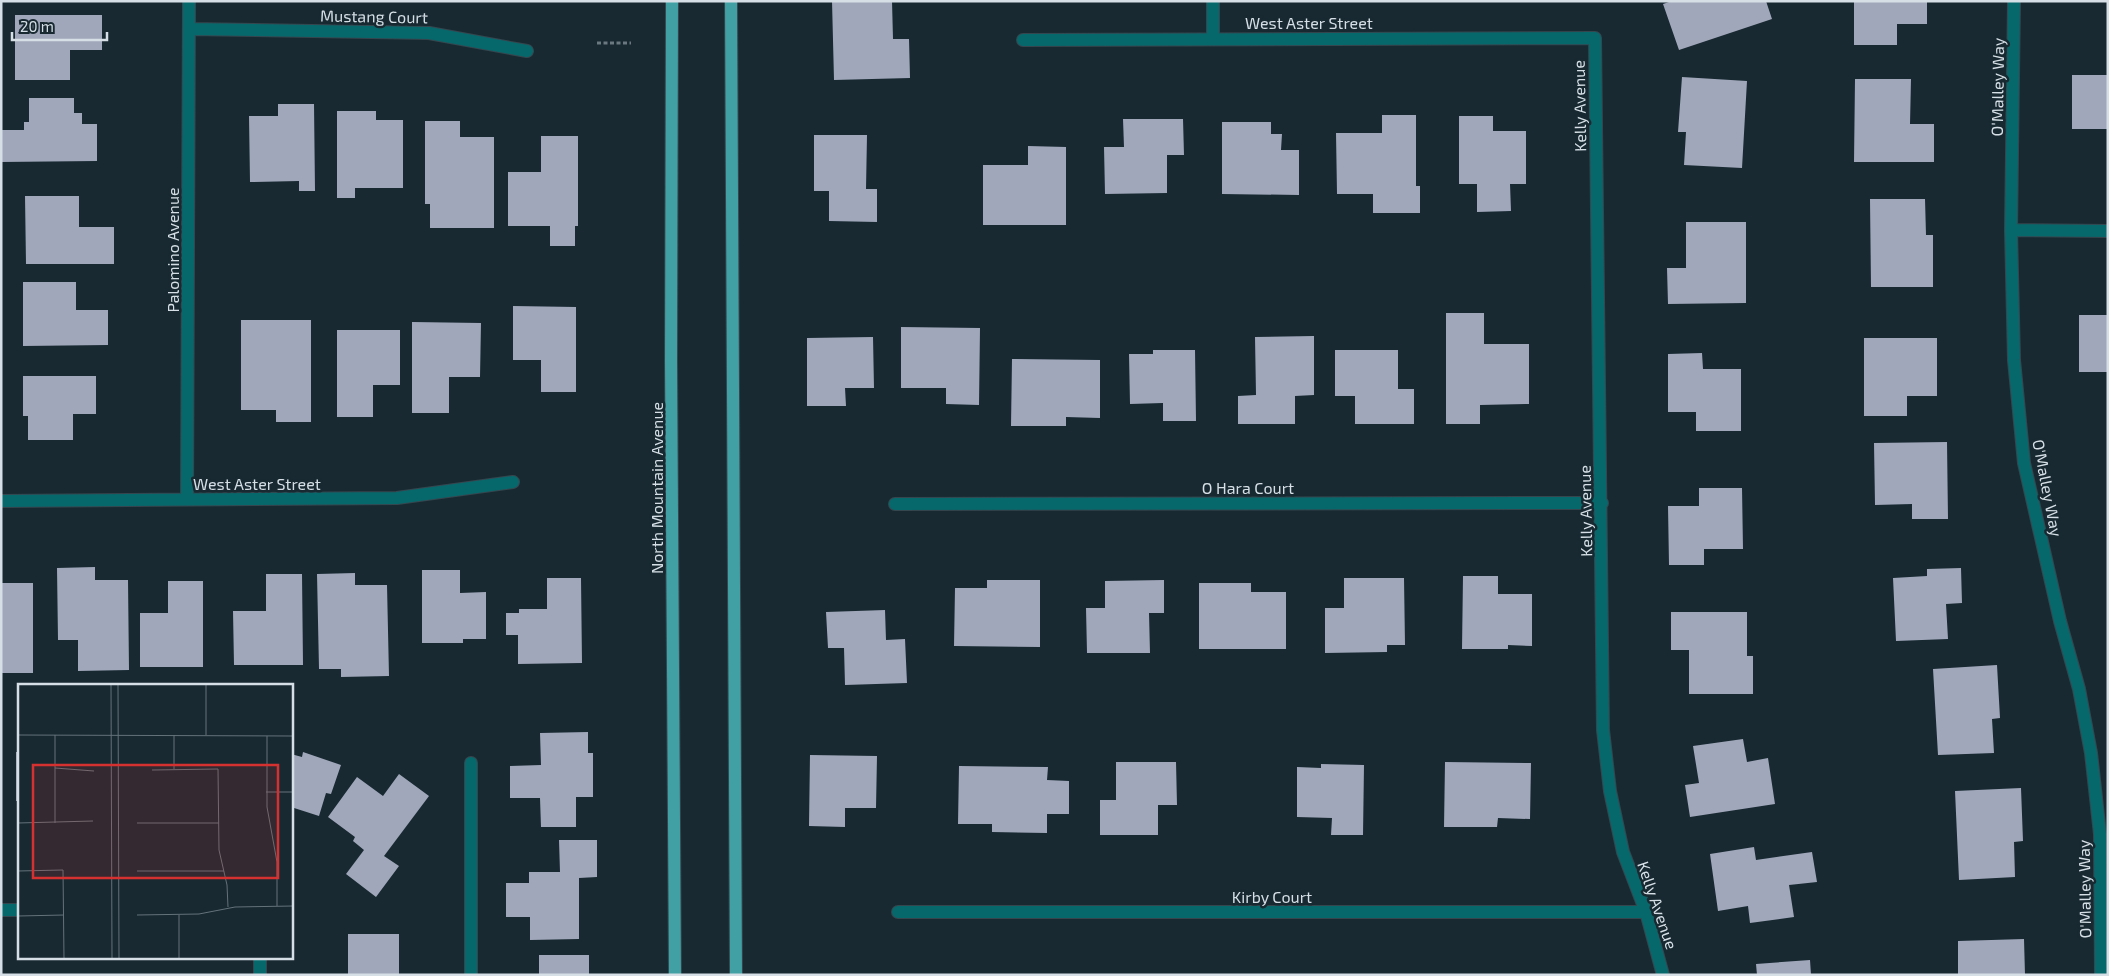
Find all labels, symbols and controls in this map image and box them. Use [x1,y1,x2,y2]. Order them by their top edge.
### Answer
street label: Mustang Court [320,6,428,26]
scale bar [12,10,108,42]
street label: West Aster Street [1245,13,1373,32]
text: 20 m [20,17,54,35]
street label: O'Malley Way [1987,37,2007,136]
street label: Kelly Avenue [1569,60,1589,152]
street label: Palomino Avenue [163,187,182,313]
street label: North Mountain Avenue [647,402,666,574]
street label: O'Malley Way [2029,438,2067,539]
street label: Kelly Avenue [1575,465,1595,557]
street label: West Aster Street [193,474,321,493]
street label: O Hara Court [1202,478,1294,497]
inset map [18,684,292,958]
street label: O'Malley Way [2074,839,2094,938]
street label: Kelly Avenue [1634,858,1682,952]
street label: Kirby Court [1232,887,1312,906]

